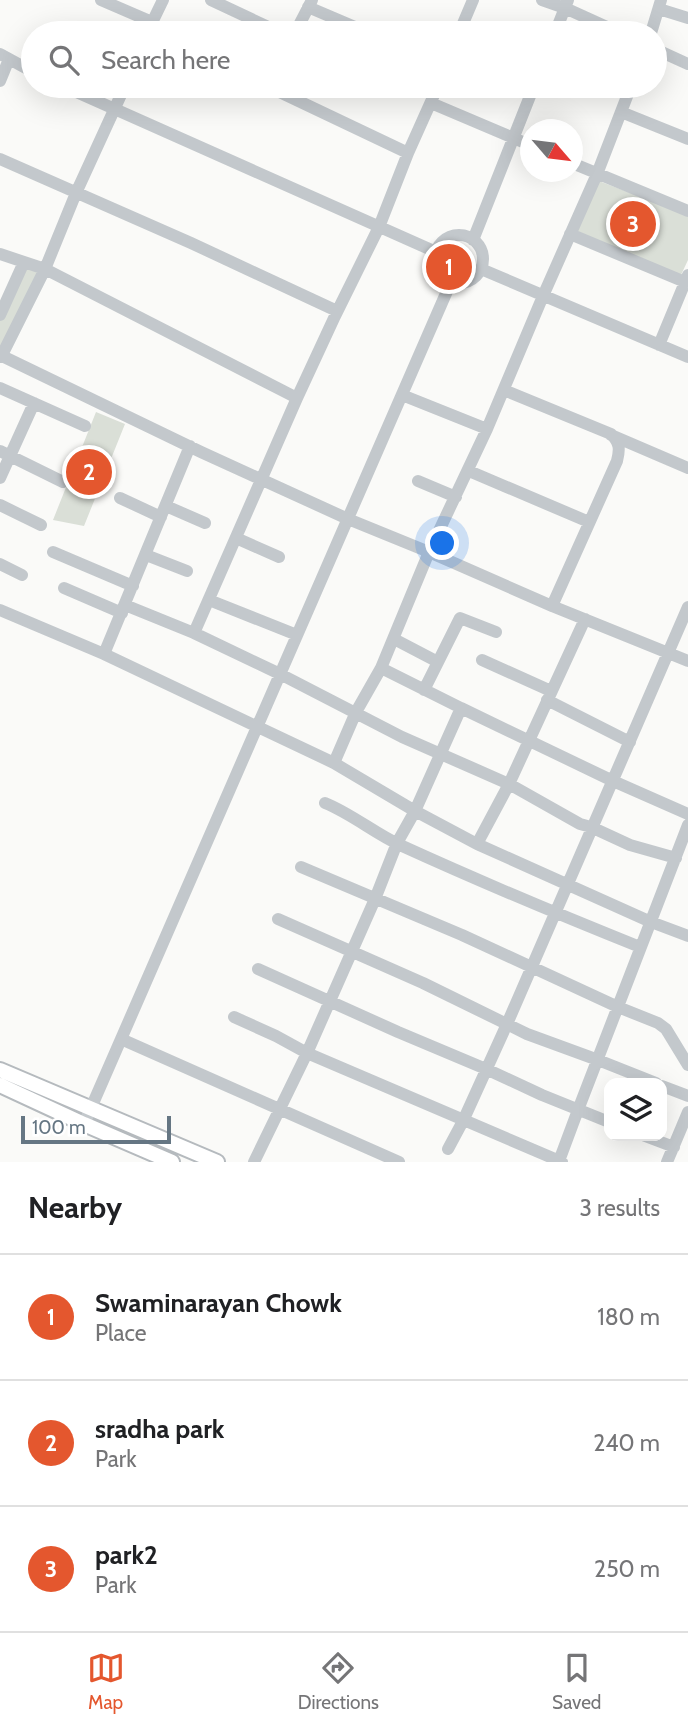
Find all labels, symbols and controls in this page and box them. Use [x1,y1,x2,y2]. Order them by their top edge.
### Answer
search box [21,21,667,98]
icon: search [45,41,83,79]
text: Search here [101,44,230,76]
north arrow [520,119,583,182]
pin: 3 [610,198,656,250]
pin: 1 [426,241,472,293]
pin: 2 [66,446,112,498]
your location [425,526,459,560]
map controls [604,1078,667,1141]
button: layers [604,1078,667,1141]
scale bar [21,1113,172,1145]
text: 100 m [32,1116,86,1139]
text: Nearby [28,1189,122,1226]
text: 3 results [579,1194,660,1222]
text: Swaminarayan Chowk [95,1287,342,1319]
text: 1 [47,1303,55,1331]
text: 180 m [597,1303,660,1331]
text: Place [95,1319,147,1347]
text: sradha park [95,1413,224,1445]
text: 2 [45,1429,57,1457]
text: 240 m [593,1429,660,1457]
text: Park [95,1445,136,1473]
text: park2 [95,1539,158,1571]
text: 3 [45,1555,57,1583]
text: 250 m [594,1555,660,1583]
text: Park [95,1571,136,1599]
tab: Map [87,1649,125,1714]
tab: Directions [298,1649,379,1714]
tab: Saved [552,1649,601,1714]

